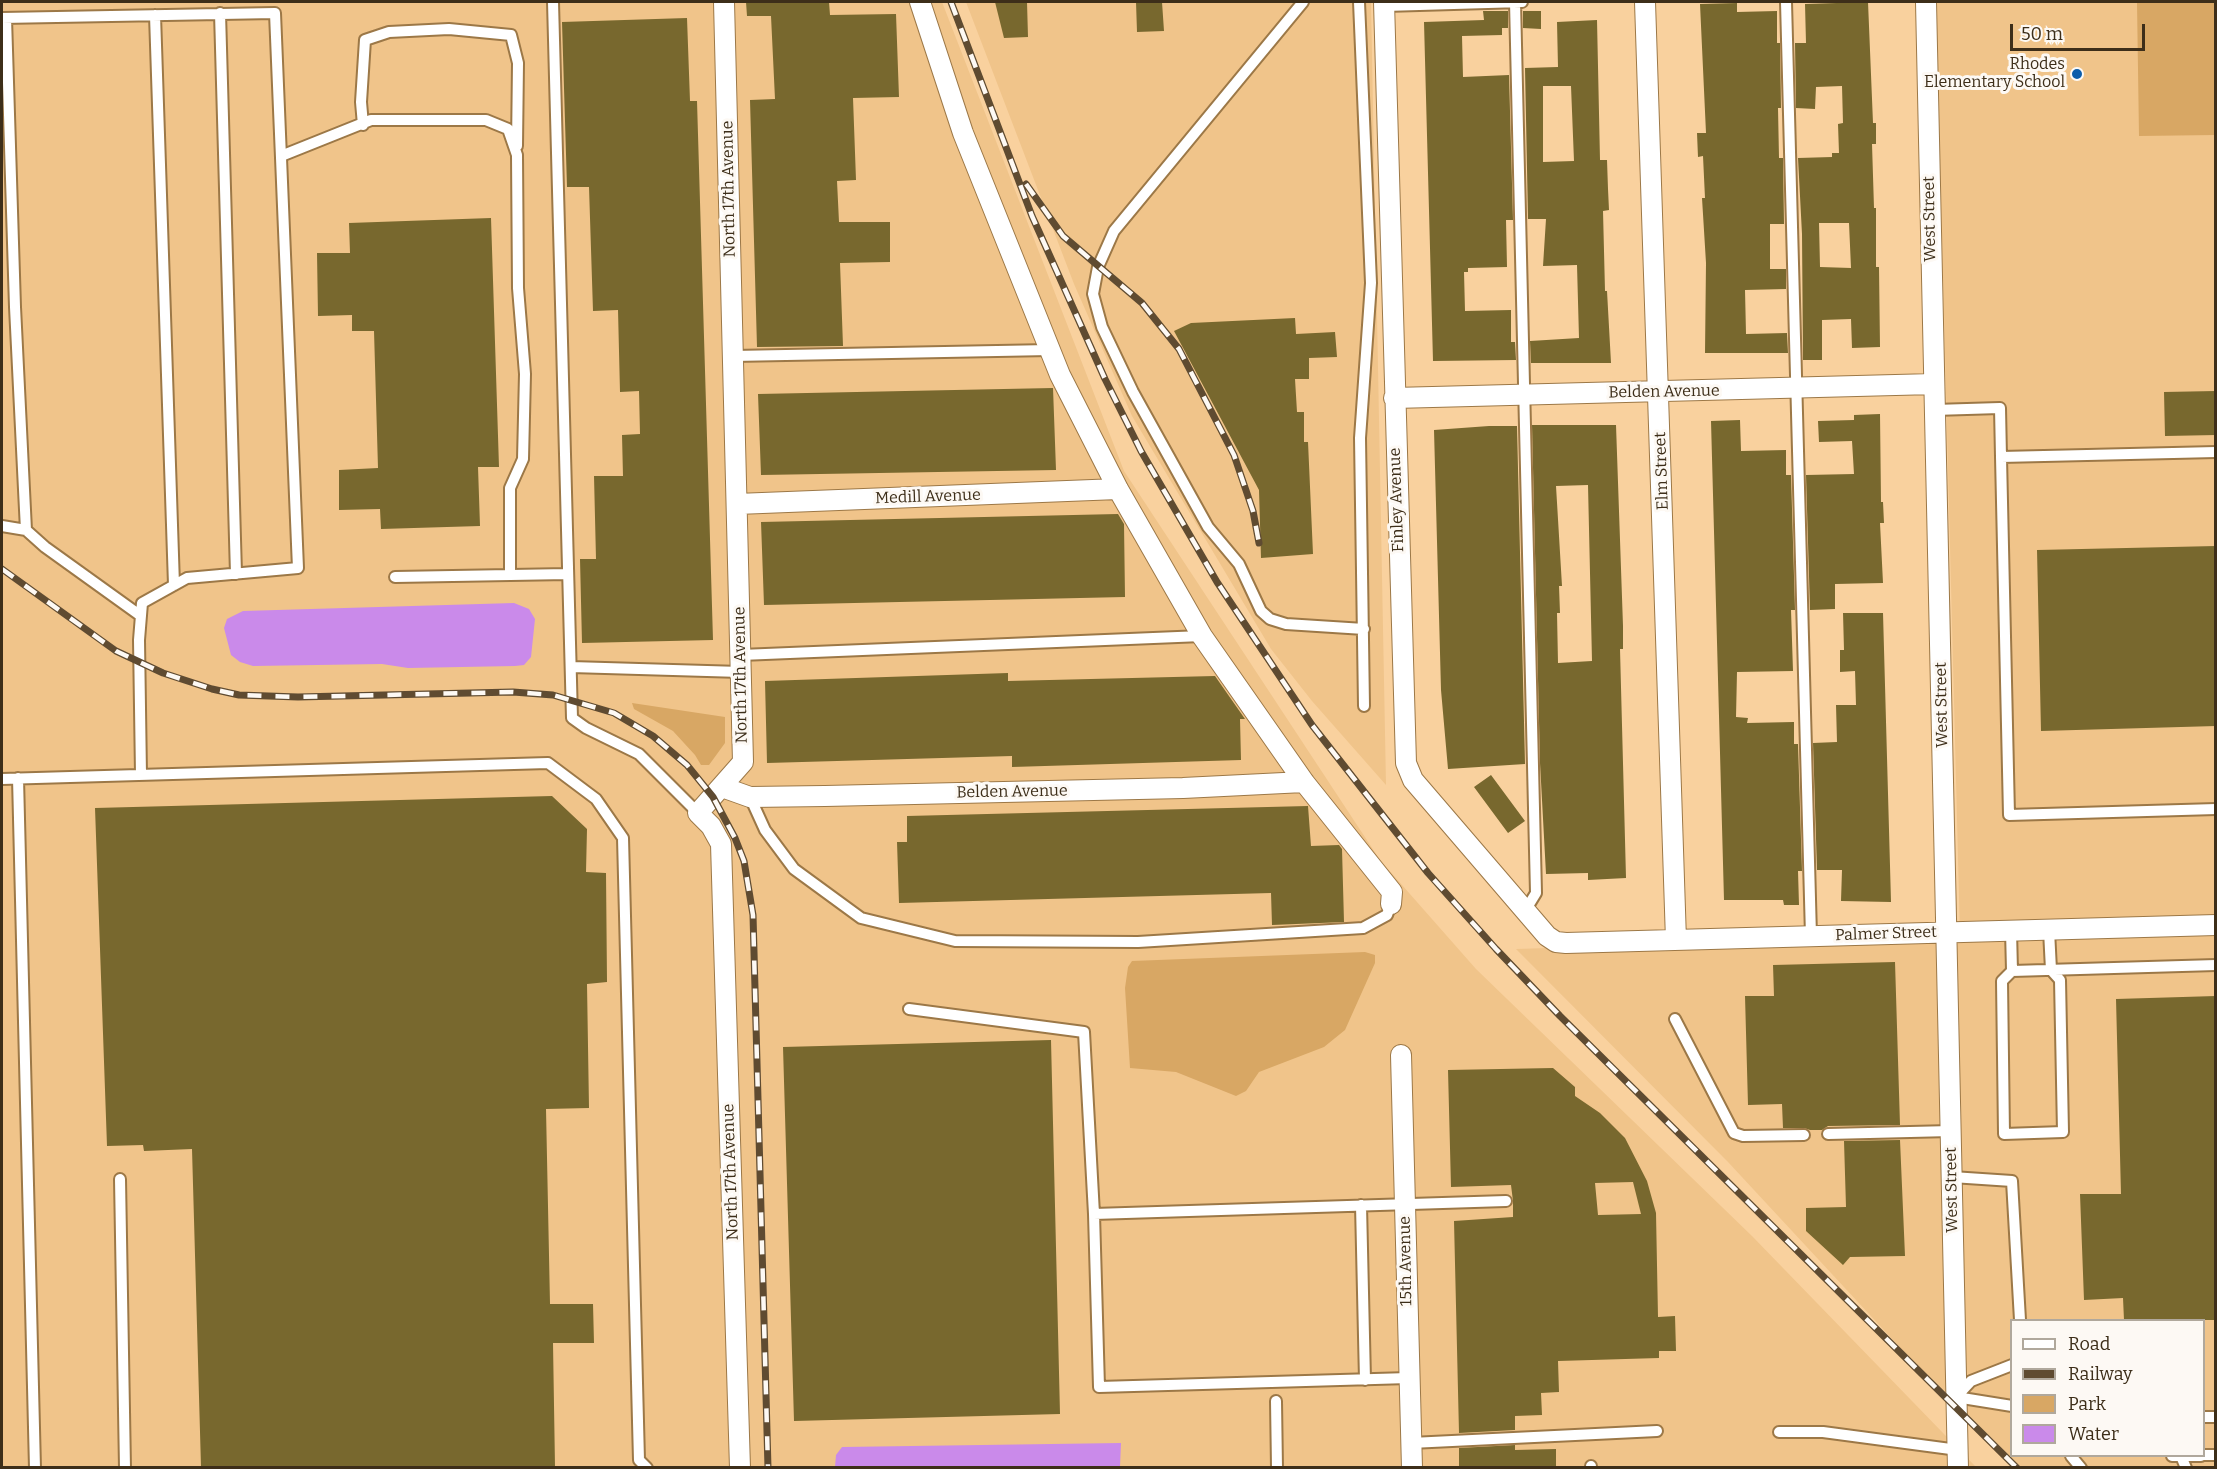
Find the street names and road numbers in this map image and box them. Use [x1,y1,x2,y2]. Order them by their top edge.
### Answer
street label: North 17th Avenue [718,120,740,258]
street label: West Street [1920,176,1940,262]
street label: Belden Avenue [1608,381,1720,403]
street label: Elm Street [1651,432,1673,510]
street label: Finley Avenue [1386,447,1408,553]
street label: Medill Avenue [875,486,981,508]
street label: North 17th Avenue [730,606,752,744]
street label: West Street [1932,662,1952,748]
street label: Belden Avenue [956,781,1068,803]
street label: Palmer Street [1835,923,1937,945]
street label: North 17th Avenue [719,1103,743,1241]
street label: West Street [1942,1147,1962,1233]
street label: 15th Avenue [1396,1216,1416,1306]

